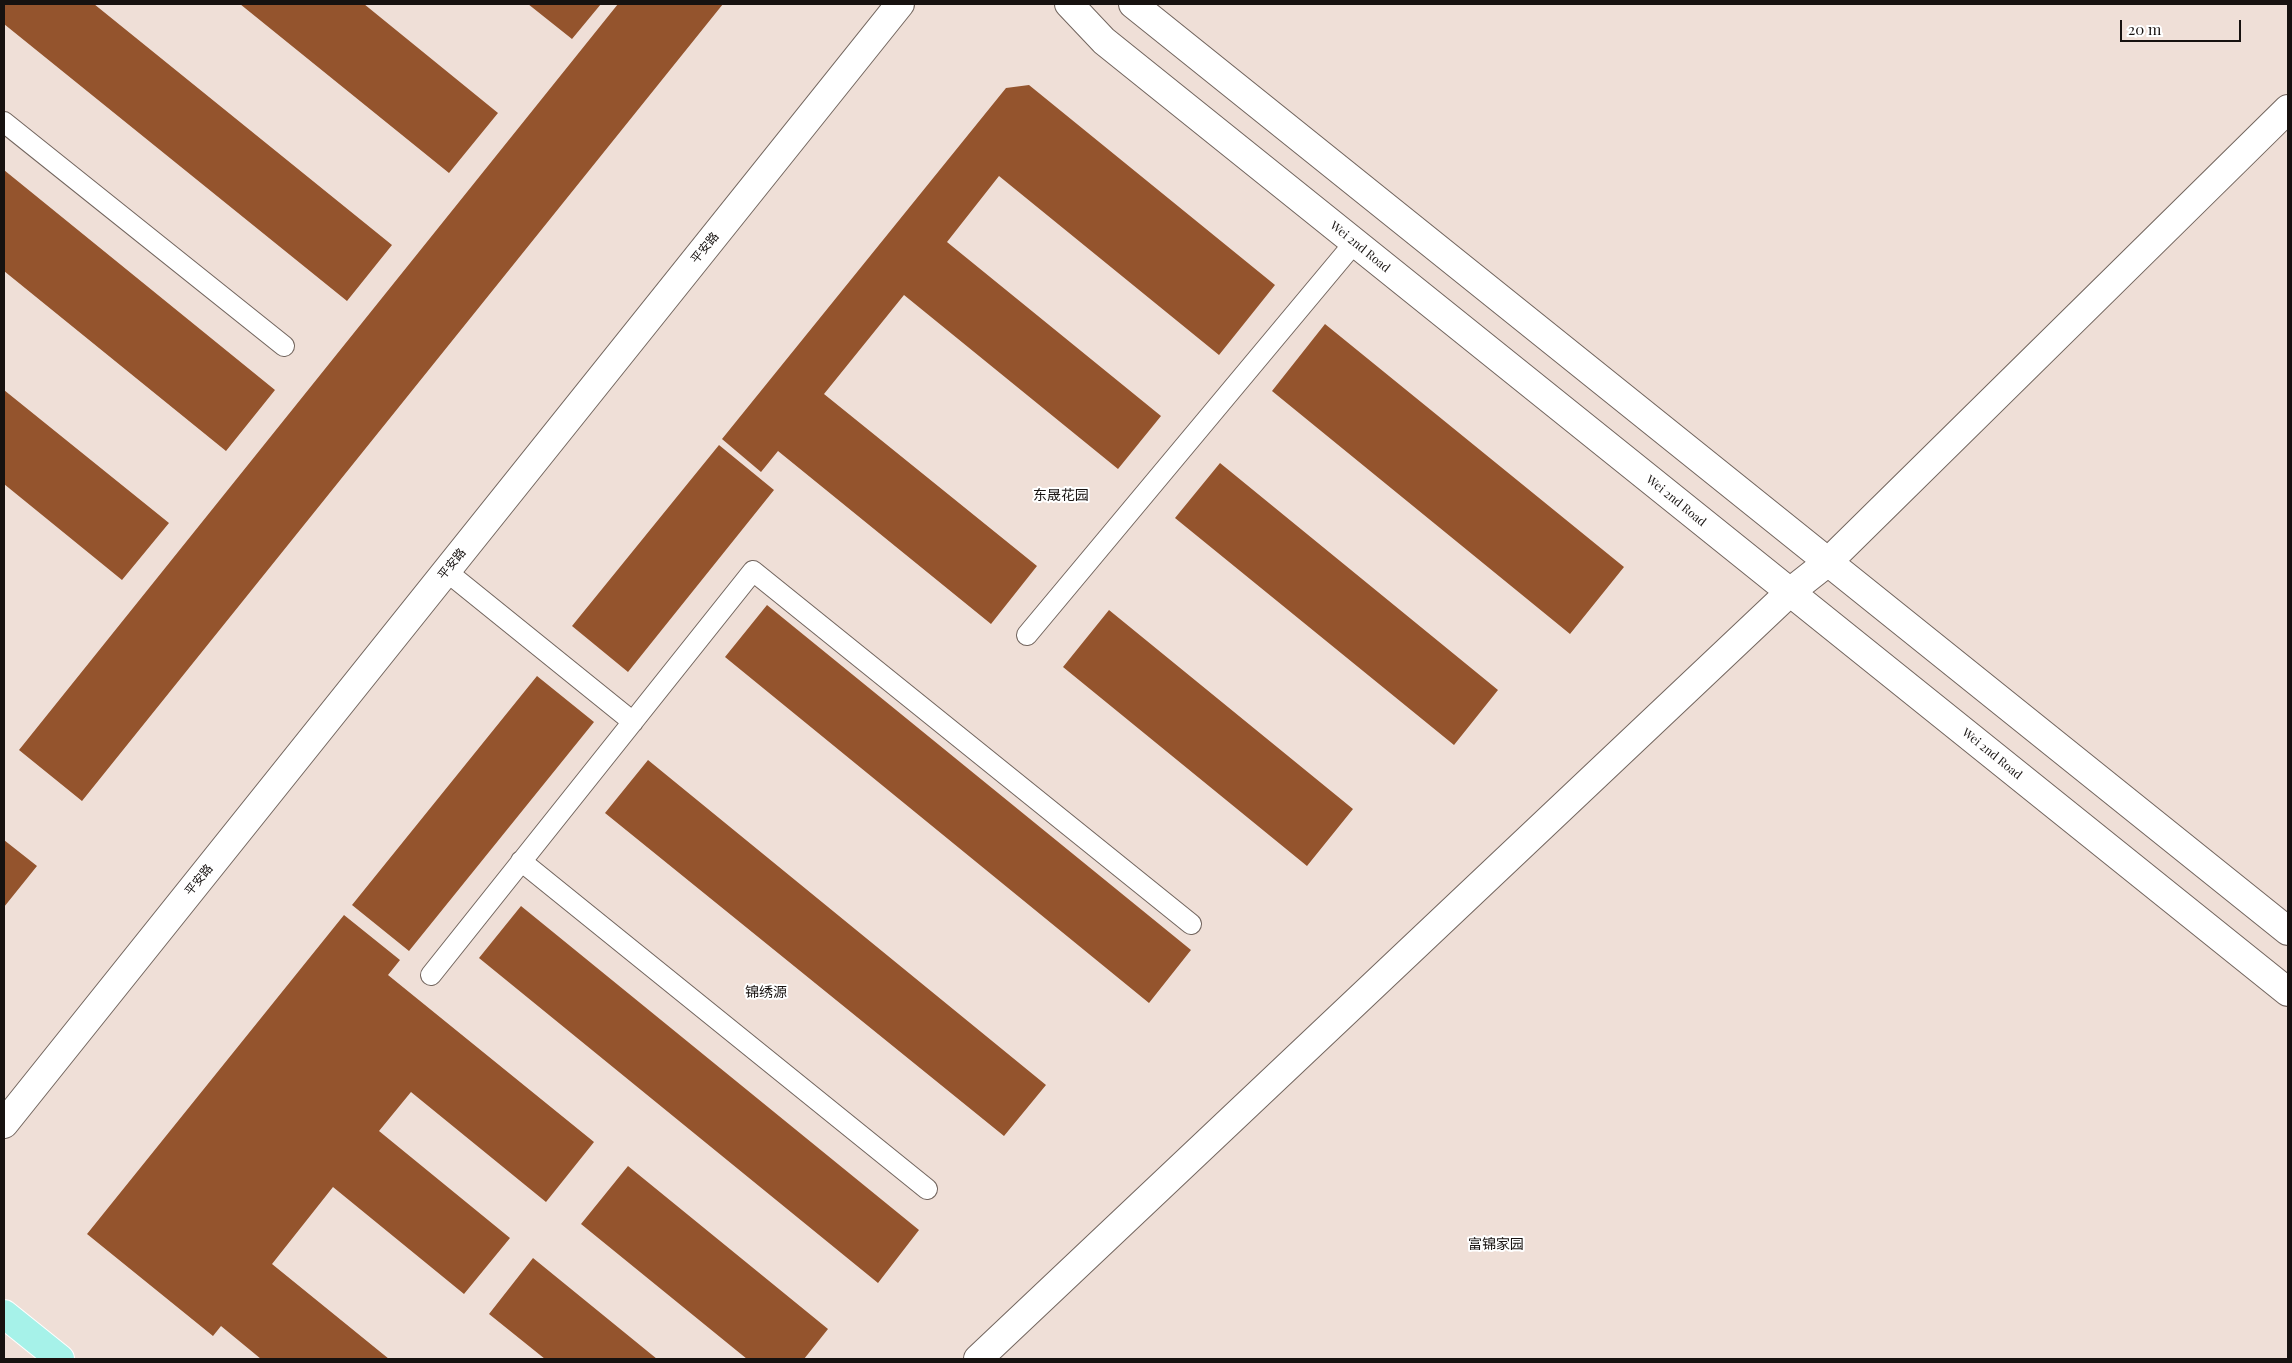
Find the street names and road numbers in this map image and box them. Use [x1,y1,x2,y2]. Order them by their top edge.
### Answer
street label: Wei 2nd Road [1327,219,1393,275]
street label: 平安路 [688,229,722,267]
street label: Wei 2nd Road [1643,473,1709,529]
street label: 平安路 [435,545,469,583]
street label: Wei 2nd Road [1959,726,2025,782]
street label: 平安路 [182,861,216,899]

